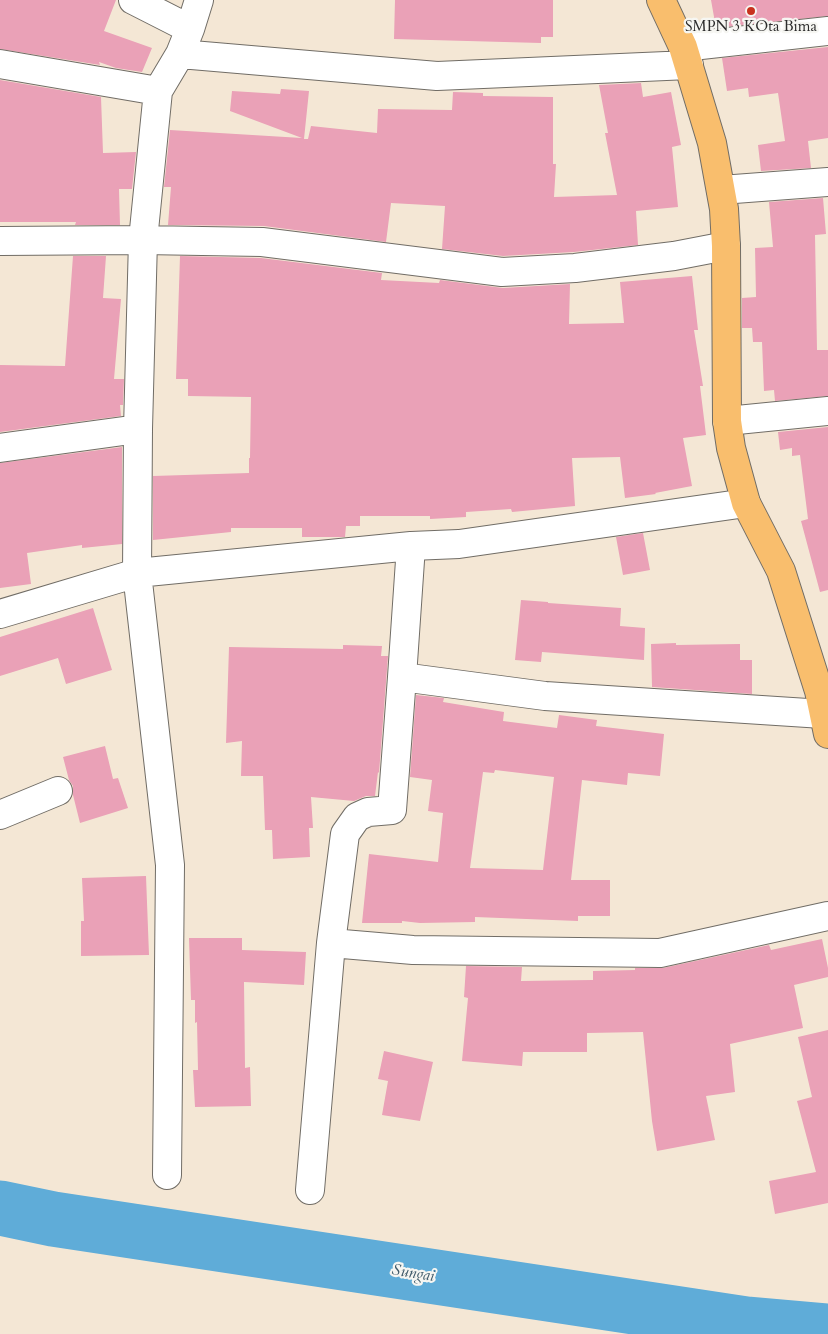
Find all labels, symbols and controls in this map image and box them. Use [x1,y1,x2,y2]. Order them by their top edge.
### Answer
marker: SMPN 3 KOta Bima [745,5,757,17]
place label: SMPN 3 KOta Bima [685,19,817,37]
water label: Sungai [390,1261,436,1287]

